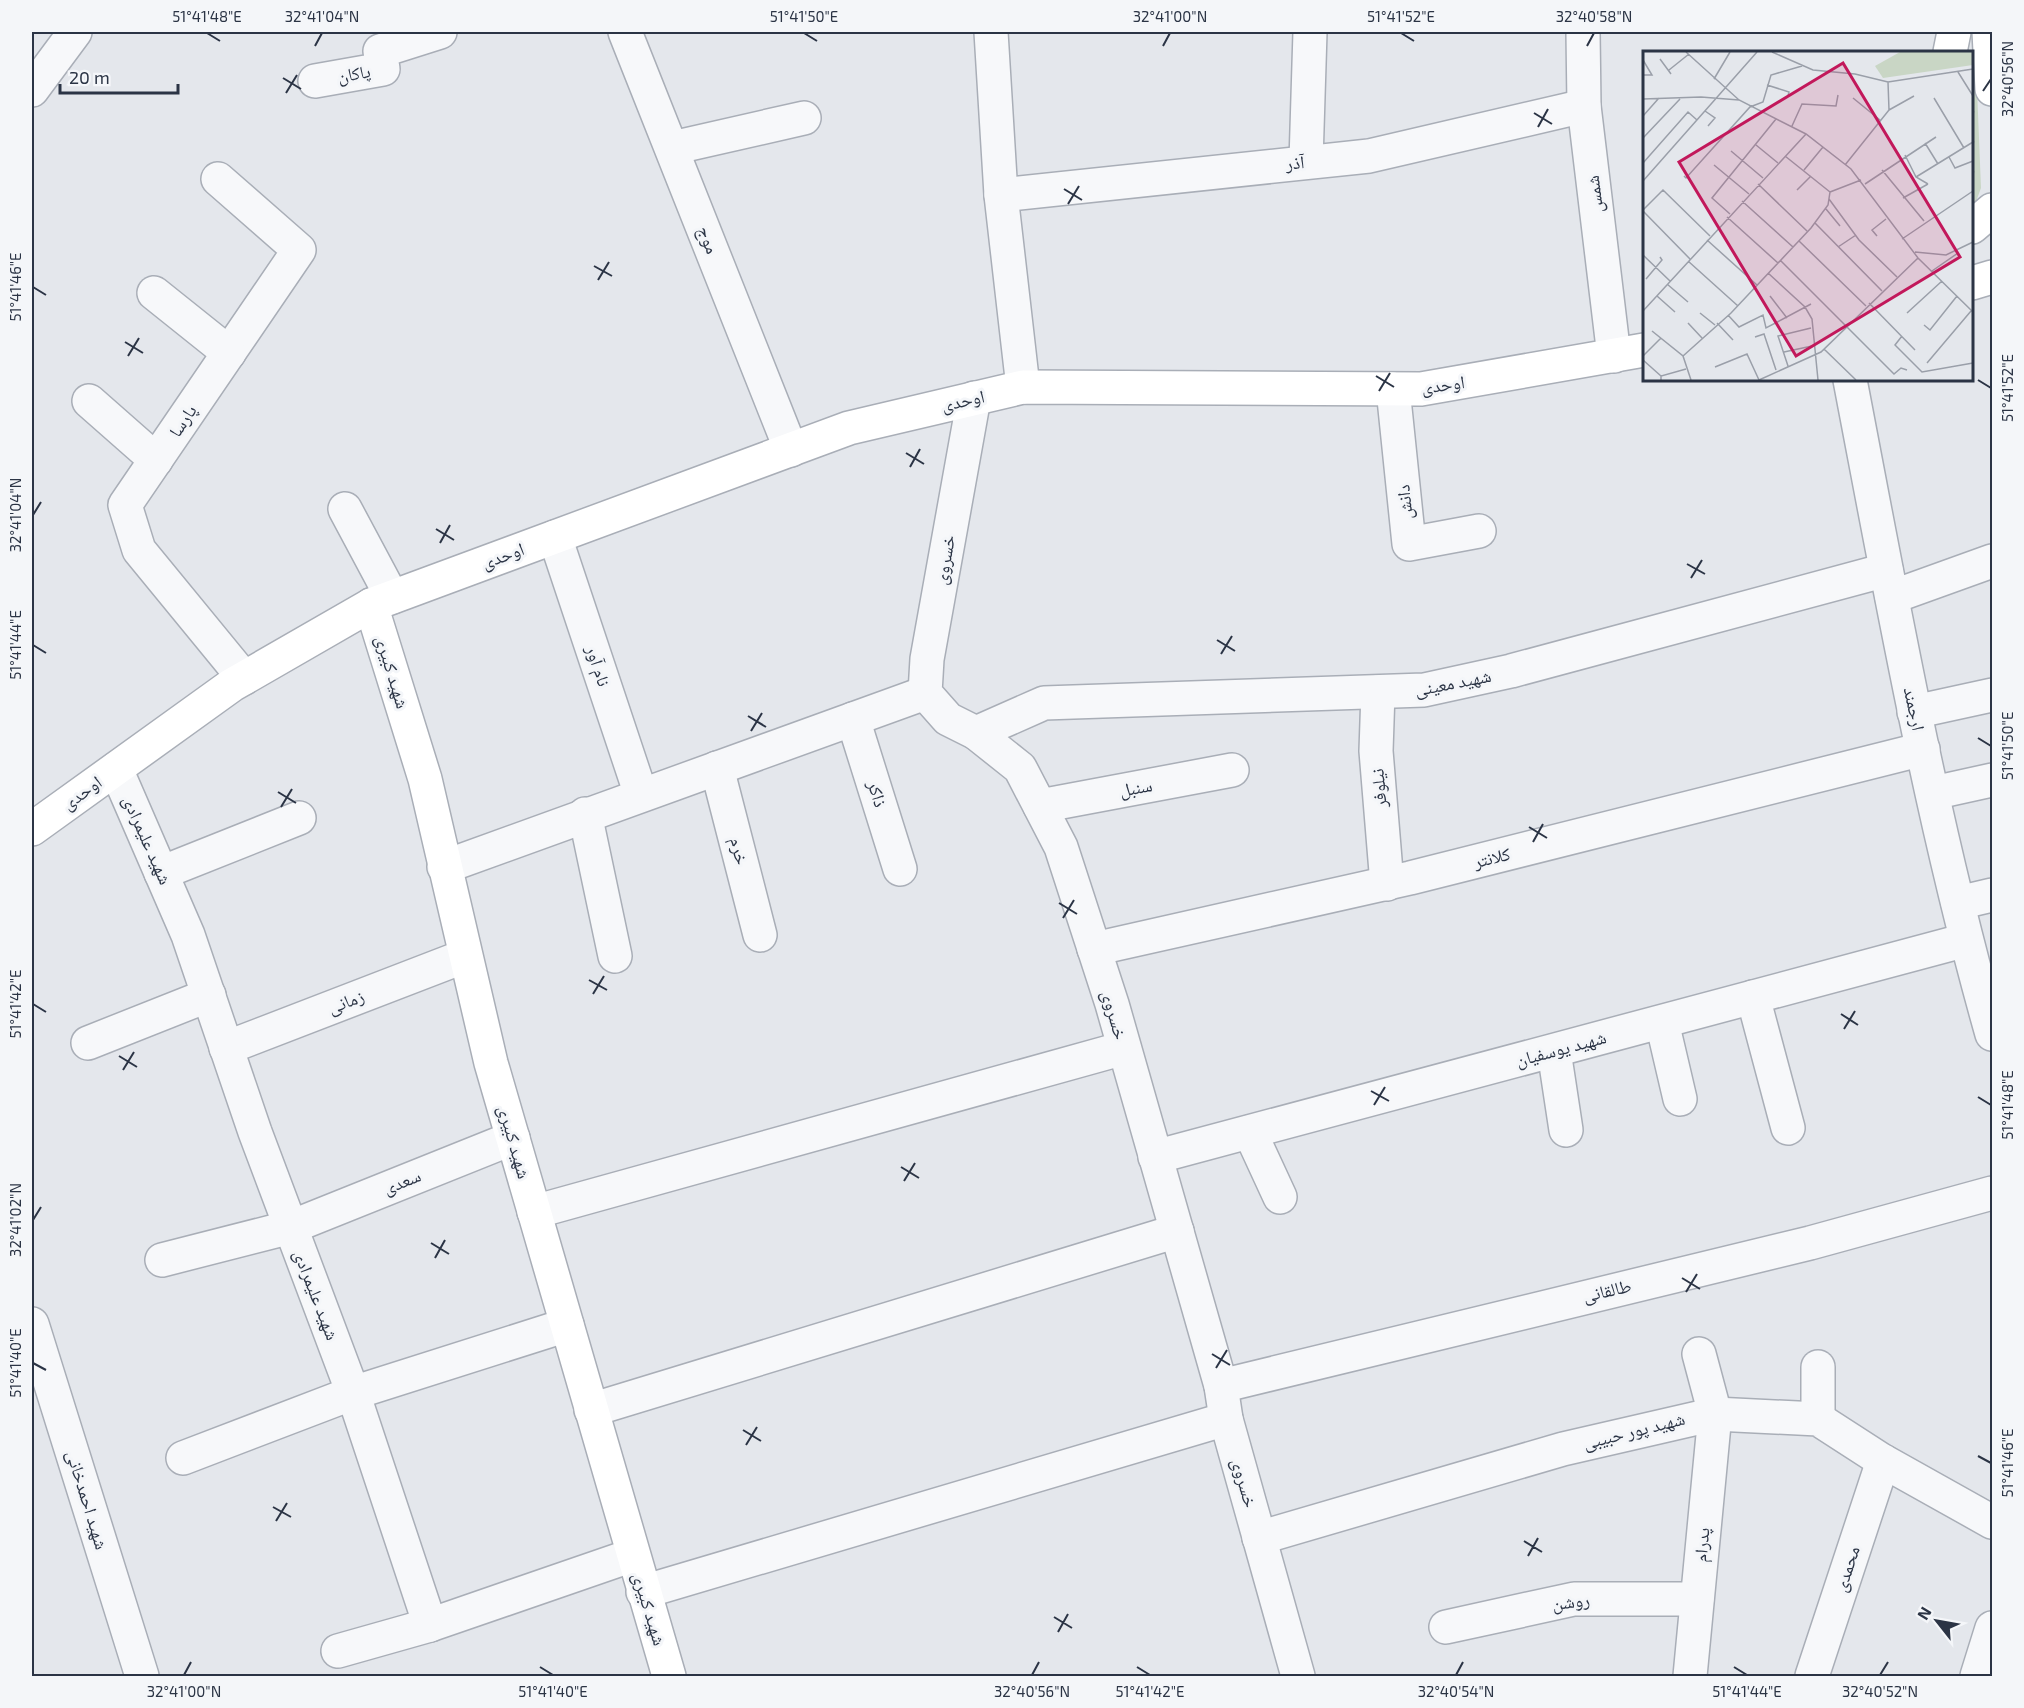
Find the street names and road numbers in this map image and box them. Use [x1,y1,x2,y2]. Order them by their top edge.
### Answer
street label: پاکان [336,59,372,88]
street label: آذر [1283,150,1306,174]
street label: شمس [1581,174,1608,214]
street label: موج [692,223,724,257]
street label: اوحدی [1420,370,1466,399]
street label: اوحدی [939,384,987,417]
street label: پارسا [164,400,202,441]
street label: دانش [1391,483,1418,521]
street label: خسروی [929,533,960,587]
street label: اوحدی [478,537,527,574]
street label: شهید کبیری [370,632,414,711]
street label: نام آور [580,641,616,690]
street label: شهید معینی [1413,664,1493,701]
street label: ارجمند [1900,685,1930,733]
street label: نیلوفر [1365,768,1391,810]
street label: اوحدی [57,770,106,815]
street label: سنبل [1118,773,1154,802]
street label: ذاکر [863,777,892,810]
street label: شهید علیمرادی [118,792,177,888]
street label: خرم [724,835,754,867]
street label: کلانتر [1470,842,1513,872]
street label: زمانی [324,984,367,1019]
street label: خسروی [1097,988,1132,1042]
street label: شهید یوسفیان [1513,1025,1609,1072]
street label: شهید کبیری [493,1102,536,1181]
street label: سعدی [379,1164,424,1199]
street label: شهید علیمرادی [289,1246,344,1343]
street label: طالقانی [1580,1274,1633,1307]
street label: شهید پور حبیبی [1581,1407,1687,1454]
street label: شهید احمدخانی [61,1447,113,1552]
street label: خسروی [1227,1456,1262,1510]
street label: پدرام [1689,1527,1715,1563]
street label: محمدی [1828,1543,1865,1595]
street label: شهید کبیری [627,1569,671,1648]
street label: روشن [1551,1588,1591,1615]

